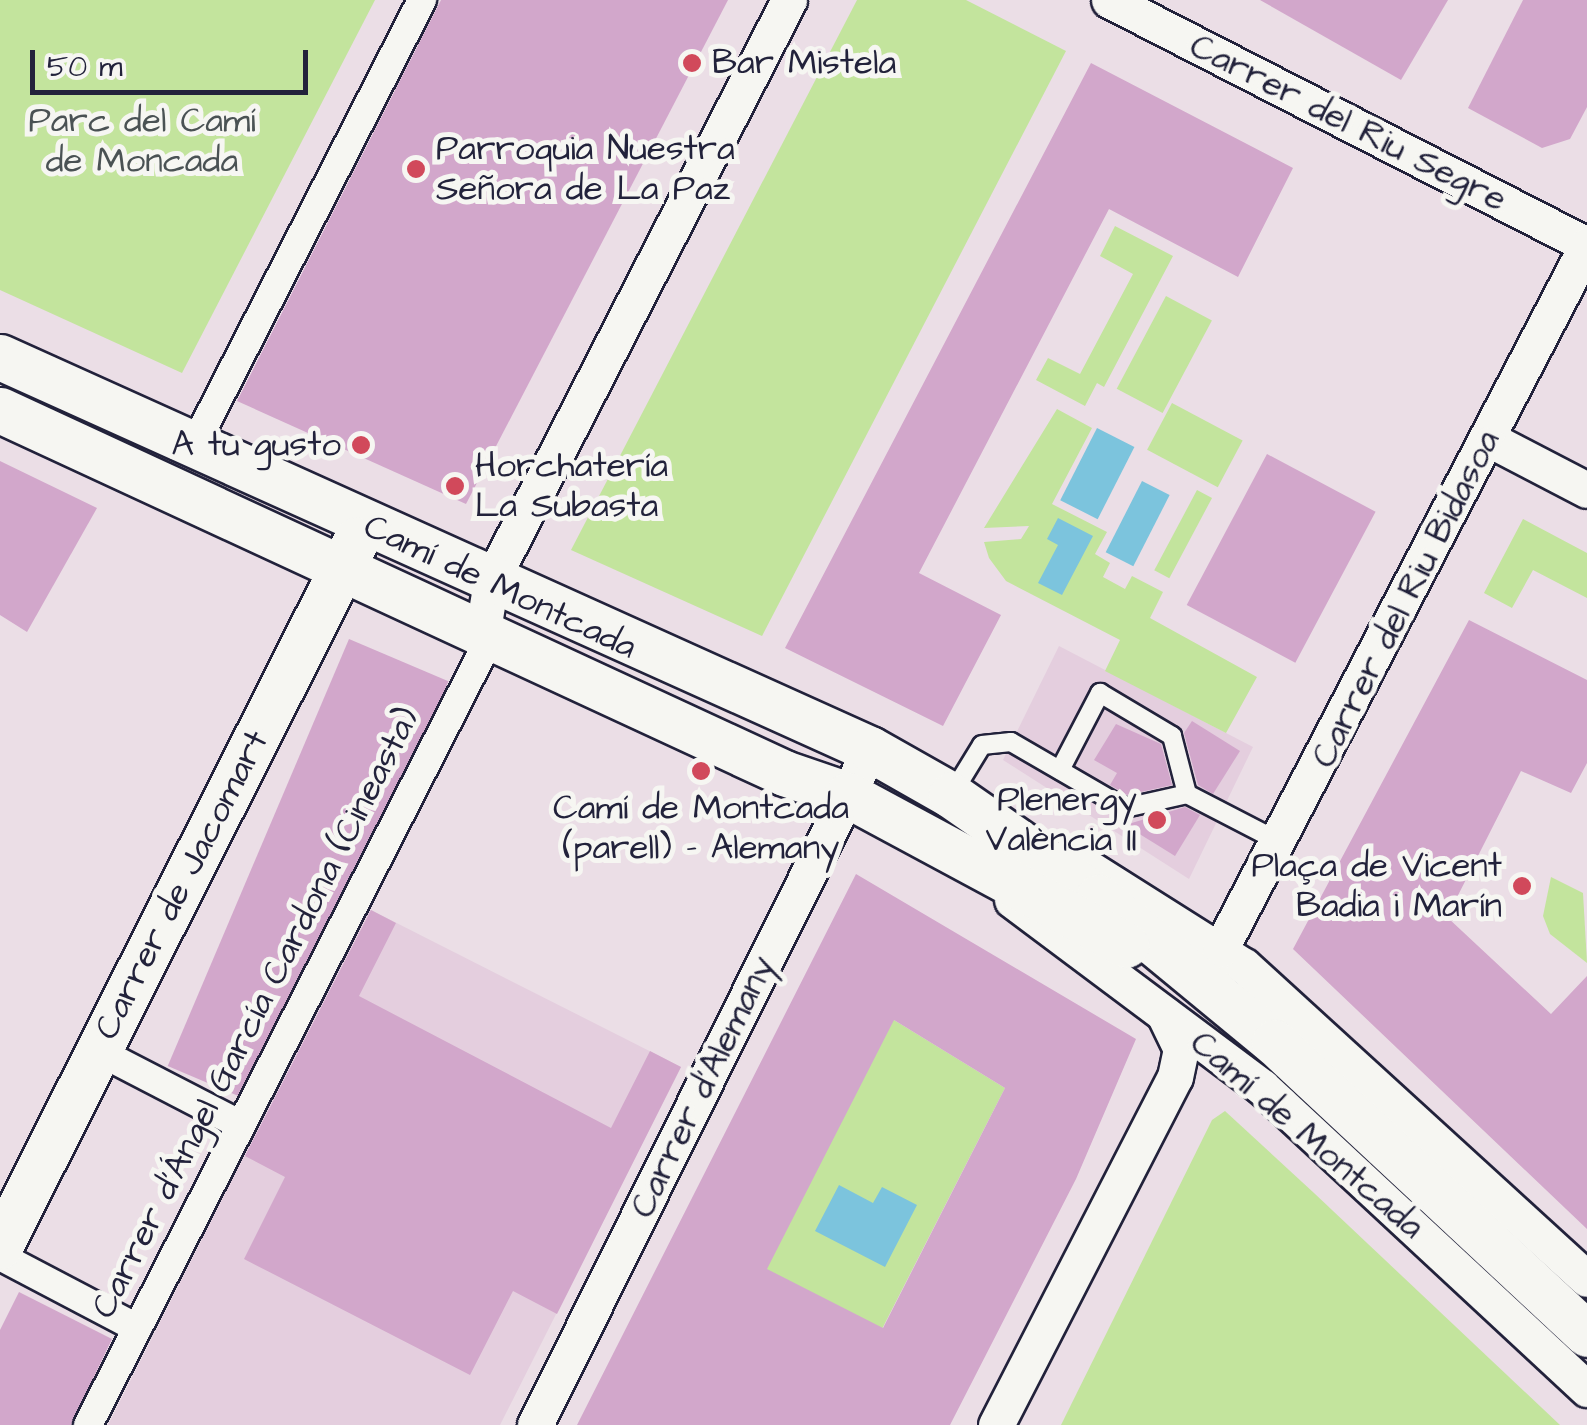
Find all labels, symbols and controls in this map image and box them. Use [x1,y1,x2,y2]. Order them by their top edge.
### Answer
street label: Carrer del Riu Segre [1183,25,1513,221]
scale bar [35,30,312,92]
place label: Bar Mistela [712,42,896,84]
text: 50 m [47,46,123,88]
marker: Bar Mistela [681,52,703,74]
park label: Parc del Camí de Moncada [28,100,256,182]
place label: Parroquia Nuestra Señora de La Paz [436,128,735,210]
marker: Parroquia Nuestra Señora de La Paz [405,158,427,180]
street label: Carrer del Riu Bidasoa [1303,423,1509,775]
place label: A tu gusto [171,424,341,466]
marker: A tu gusto [350,434,372,456]
place label: Horchatería La Subasta [475,445,668,527]
marker: Horchatería La Subasta [444,475,466,497]
street label: Camí de Montcada [357,505,643,669]
street label: Carrer d'Ángel García Cardona (Cineasta) [83,701,429,1325]
street label: Carrer de Jacomart [86,724,278,1046]
marker: Camí de Montcada (parell) - Alemany [690,760,712,782]
place label: Plenergy València II [985,779,1137,861]
place label: Camí de Montcada (parell) - Alemany [553,787,849,869]
marker: Plenergy València II [1146,809,1168,831]
place label: Plaça de Vicent Badia i Marín [1252,845,1502,927]
marker: Plaça de Vicent Badia i Marín [1511,875,1533,897]
street label: Carrer d'Alemany [622,949,784,1225]
street label: Camí de Montcada [1182,1022,1432,1248]

